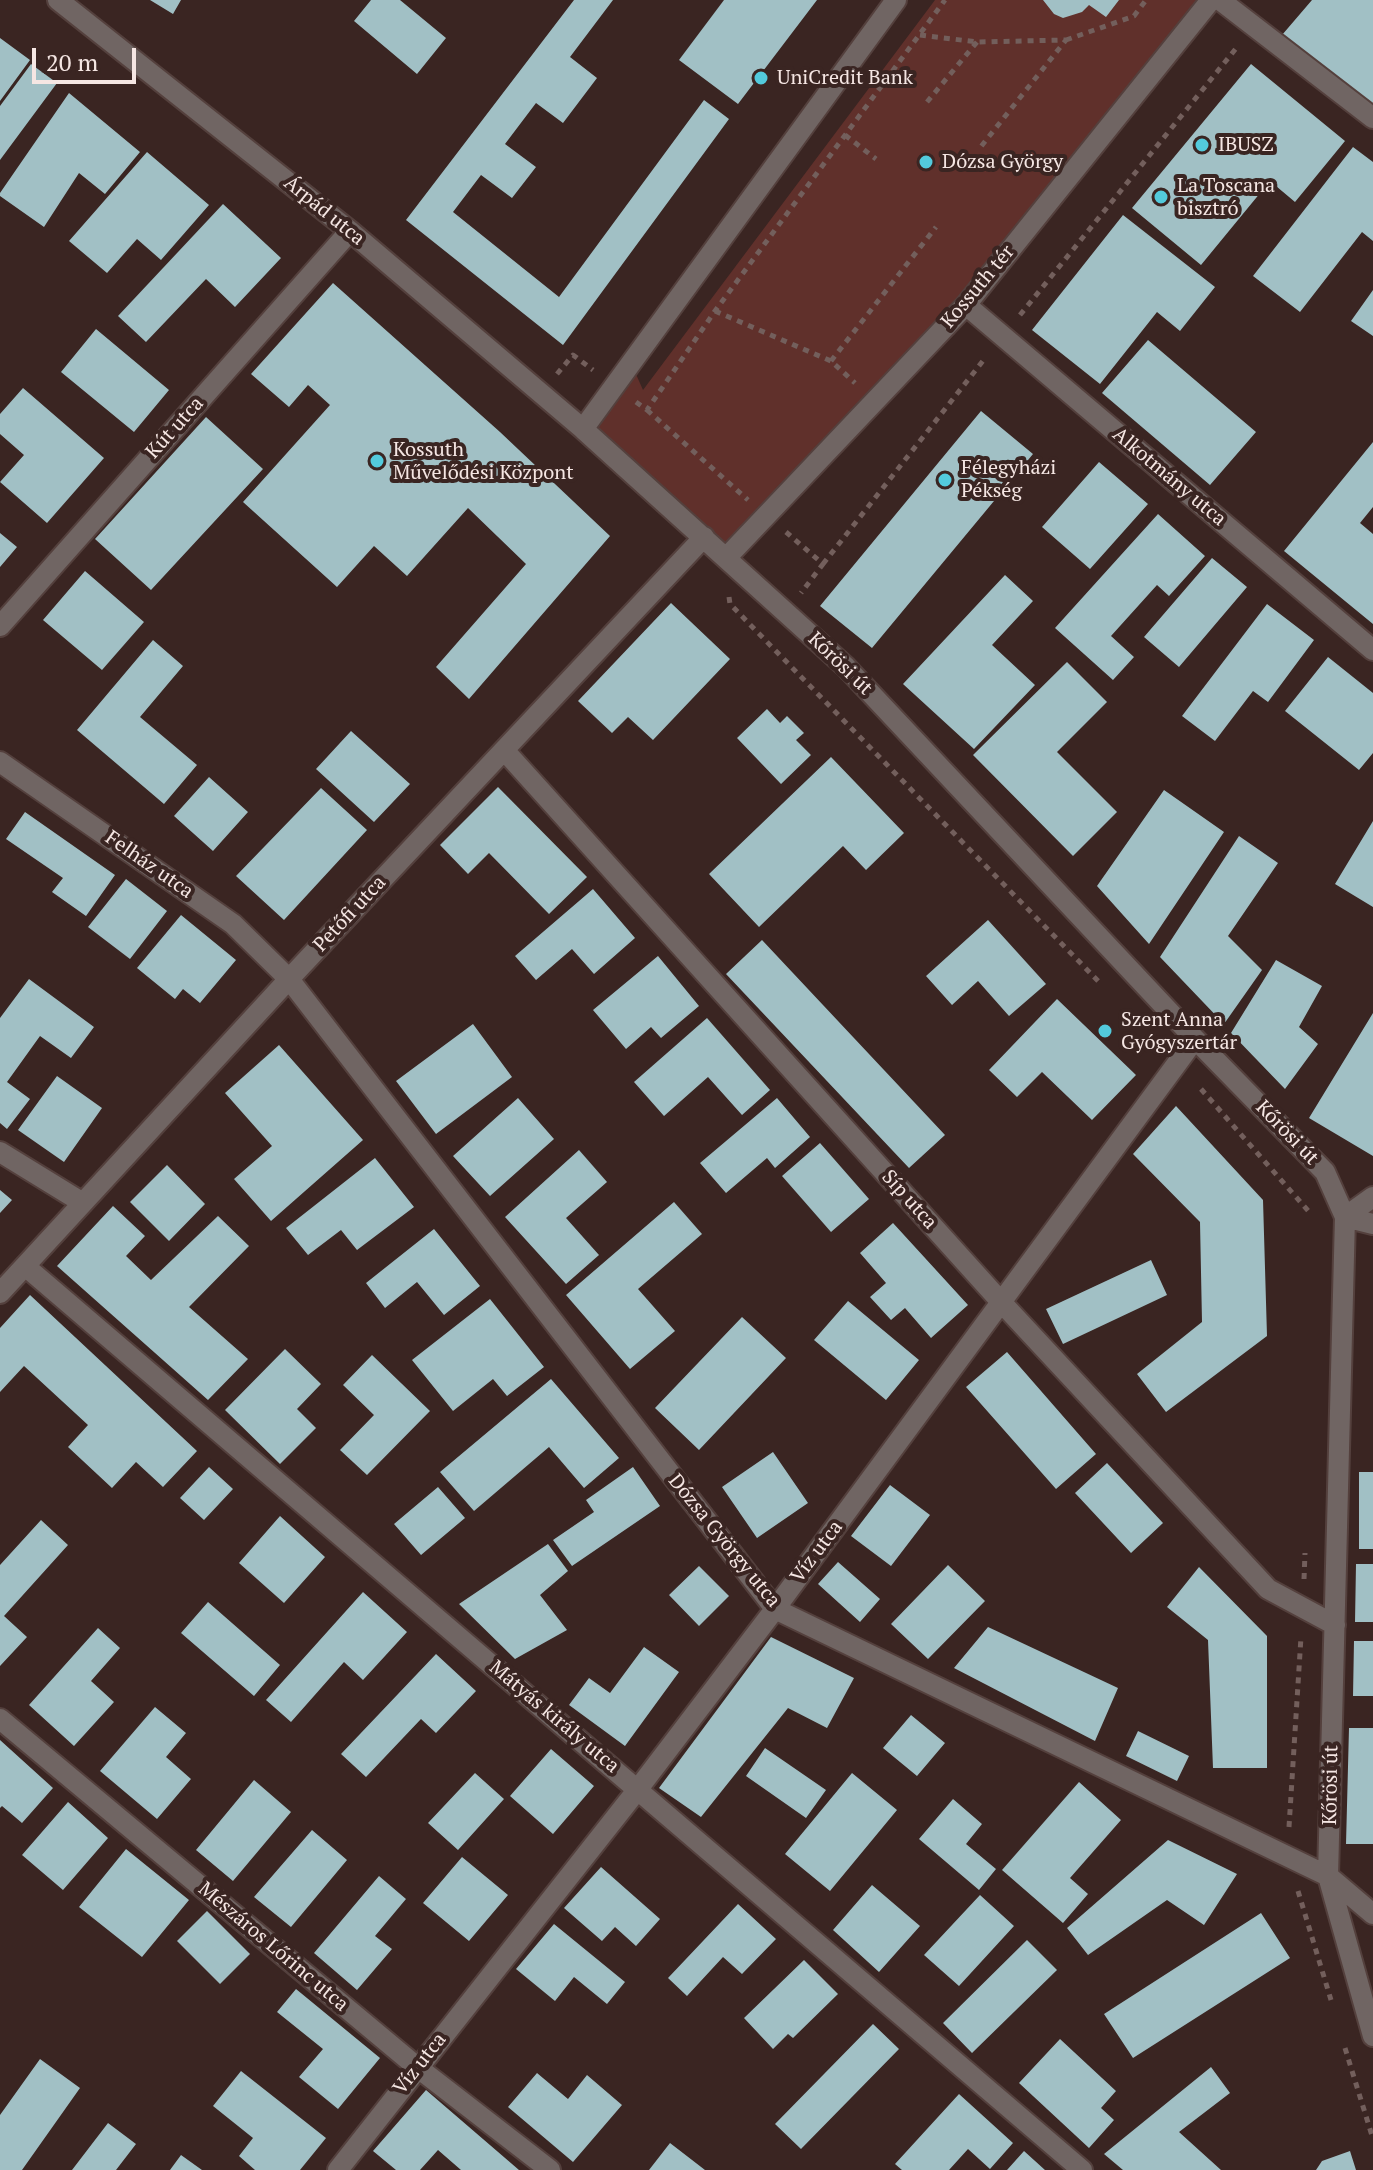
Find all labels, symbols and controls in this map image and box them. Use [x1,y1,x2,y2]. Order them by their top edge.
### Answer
scale bar [36,32,140,82]
text: 20 m [46,46,98,78]
place label: UniCredit Bank [777,66,913,90]
marker: UniCredit Bank [752,69,770,87]
place label: IBUSZ [1218,133,1274,157]
marker: IBUSZ [1193,136,1211,154]
place label: Dózsa György [942,150,1063,174]
marker: Dózsa György [917,153,935,171]
street label: Árpád utca [279,171,369,251]
place label: La Toscana bisztró [1177,174,1275,221]
marker: La Toscana bisztró [1152,188,1170,206]
street label: Kossuth tér [936,241,1020,333]
street label: Kút utca [141,392,209,464]
street label: Alkotmány utca [1107,423,1231,531]
place label: Kossuth Művelődési Központ [393,438,574,485]
marker: Kossuth Művelődési Központ [368,452,386,470]
place label: Félegyházi Pékség [961,456,1056,503]
marker: Félegyházi Pékség [936,471,954,489]
street label: Kőrösi út [803,628,877,700]
street label: Felház utca [100,826,198,904]
street label: Petőfi utca [309,871,391,957]
place label: Szent Anna Gyógyszertár [1121,1008,1237,1055]
marker: Szent Anna Gyógyszertár [1096,1022,1114,1040]
street label: Kőrösi út [1251,1096,1323,1170]
street label: Síp utca [876,1165,942,1235]
street label: Dózsa György utca [663,1470,785,1612]
street label: Víz utca [786,1516,848,1588]
street label: Mátyás király utca [484,1656,624,1778]
street label: Kőrösi út [1318,1745,1344,1825]
street label: Mészáros Lőrinc utca [193,1877,353,2017]
street label: Víz utca [388,2028,452,2100]

